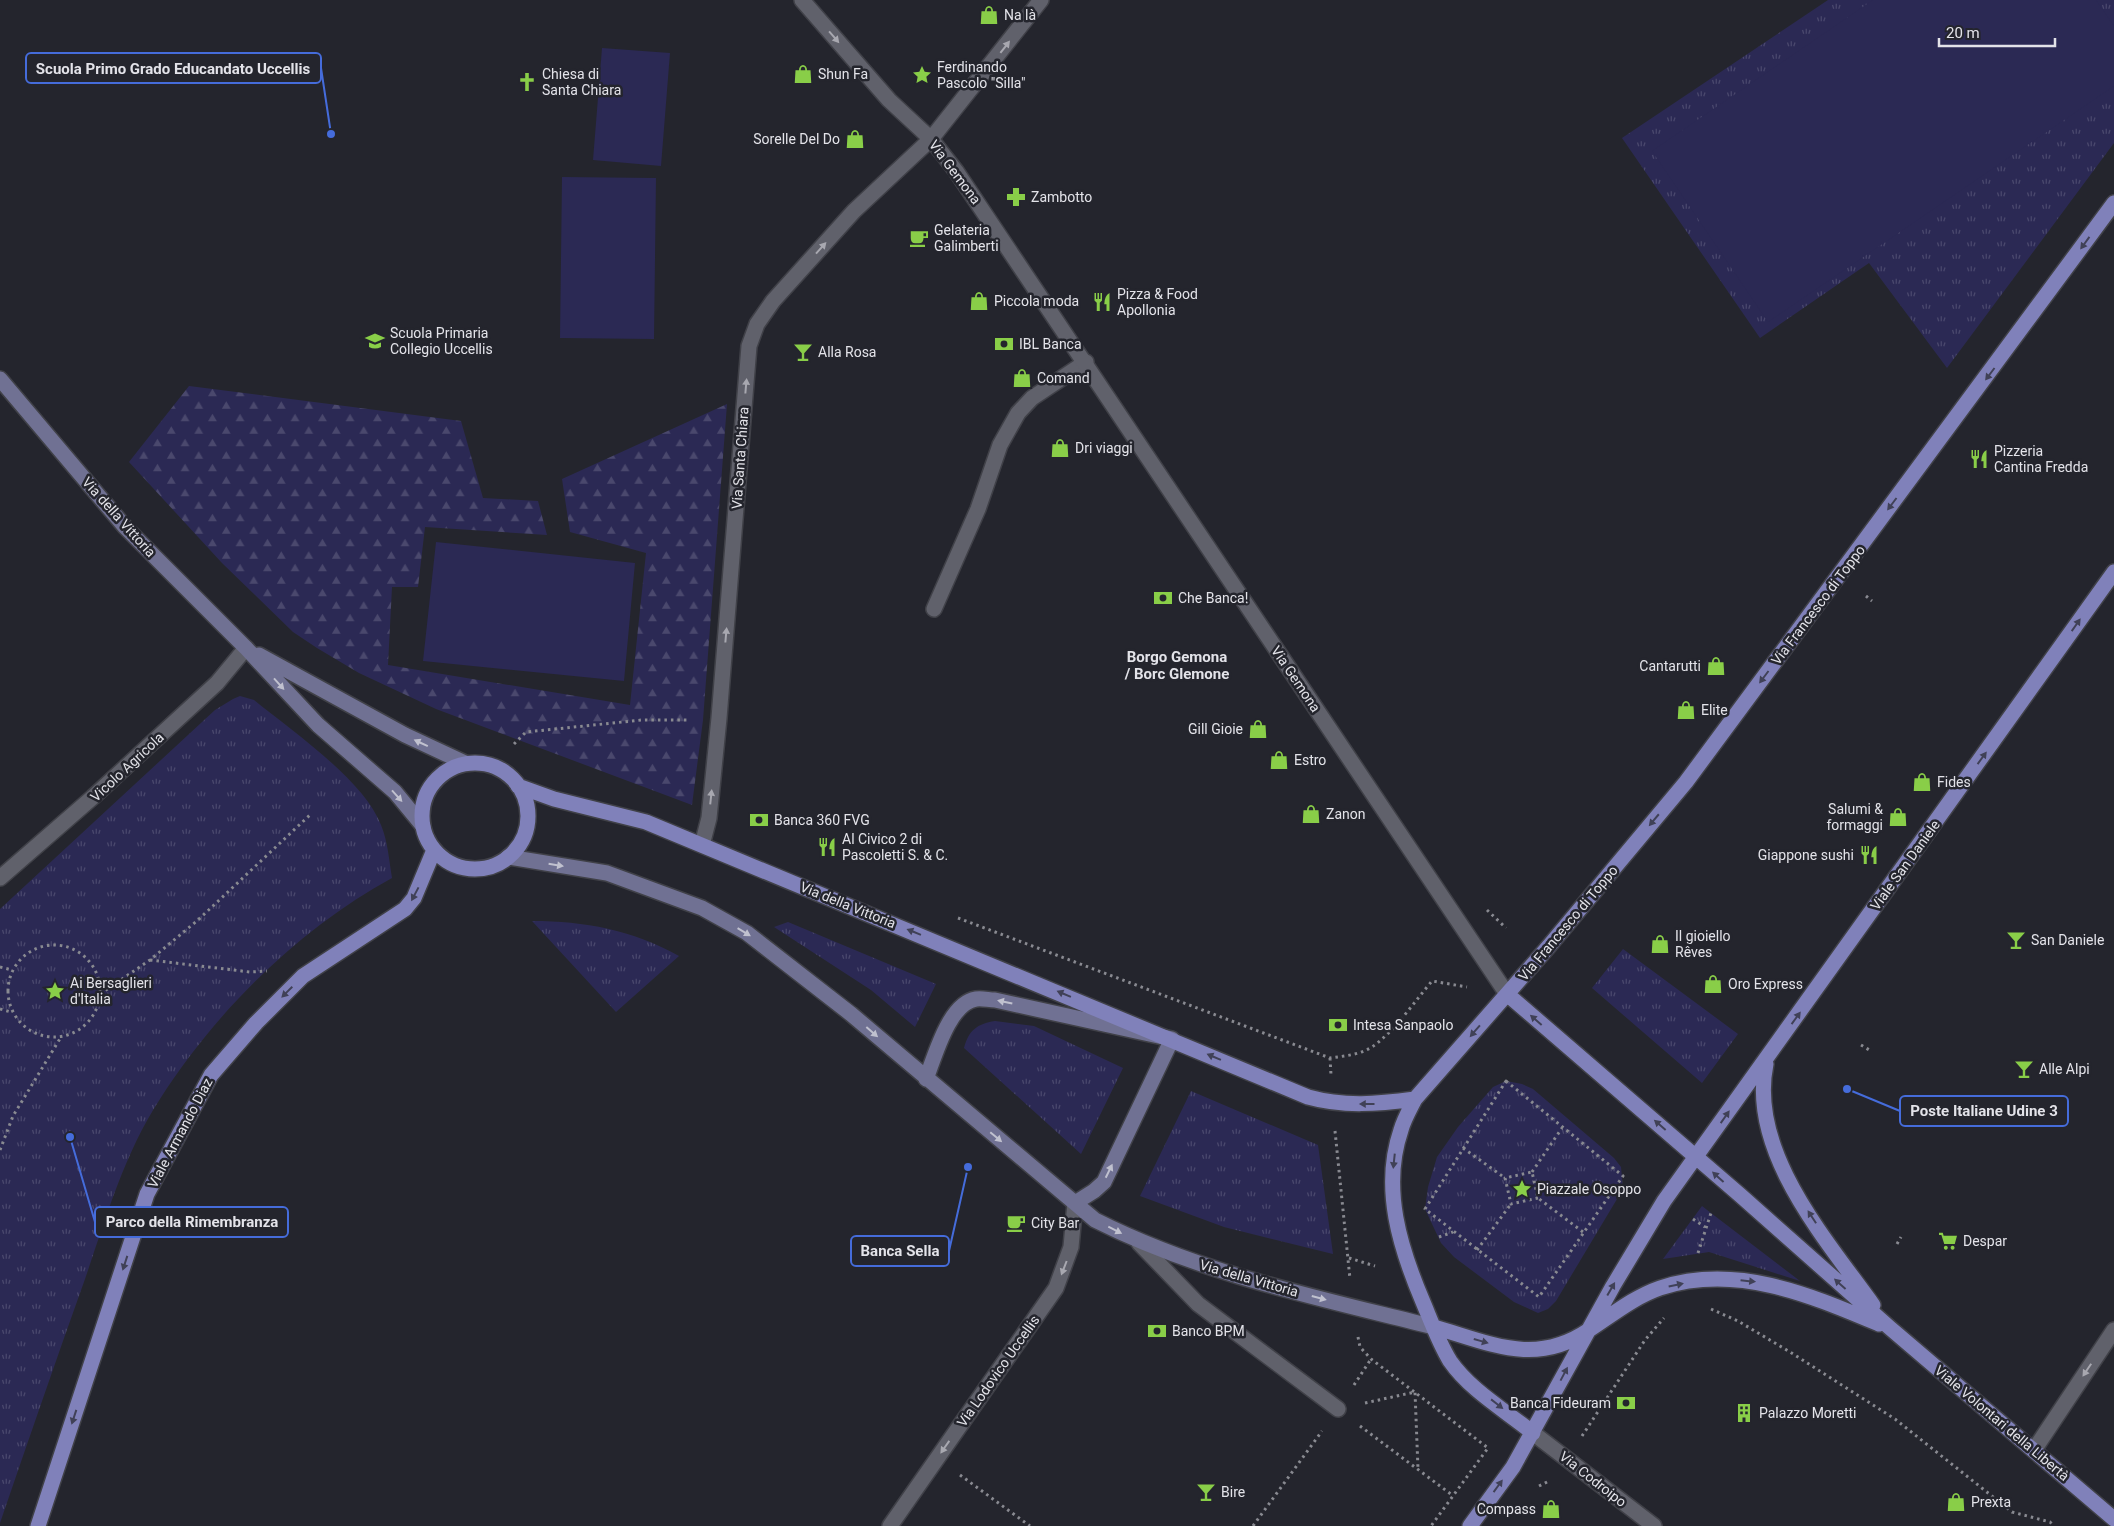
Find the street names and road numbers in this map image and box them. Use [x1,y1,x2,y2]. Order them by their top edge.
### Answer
street label: Via Gemona [926,137,984,207]
street label: Via Santa Chiara [728,406,752,510]
street label: Via della Vittoria [79,474,159,560]
street label: Via Francesco di Toppo [1768,542,1868,668]
street label: Via Gemona [1268,643,1324,715]
street label: Vicolo Agricola [87,729,167,805]
street label: Viale San Daniele [1867,817,1943,913]
street label: Via Francesco di Toppo [1515,862,1621,984]
street label: Via della Vittoria [798,879,898,931]
street label: Viale Armando Diaz [144,1075,216,1191]
street label: Via della Vittoria [1198,1256,1300,1300]
street label: Via Lodovico Uccellis [954,1312,1042,1430]
street label: Viale Volontari della Libertà [1932,1362,2072,1484]
street label: Via Codroipo [1556,1448,1630,1510]

